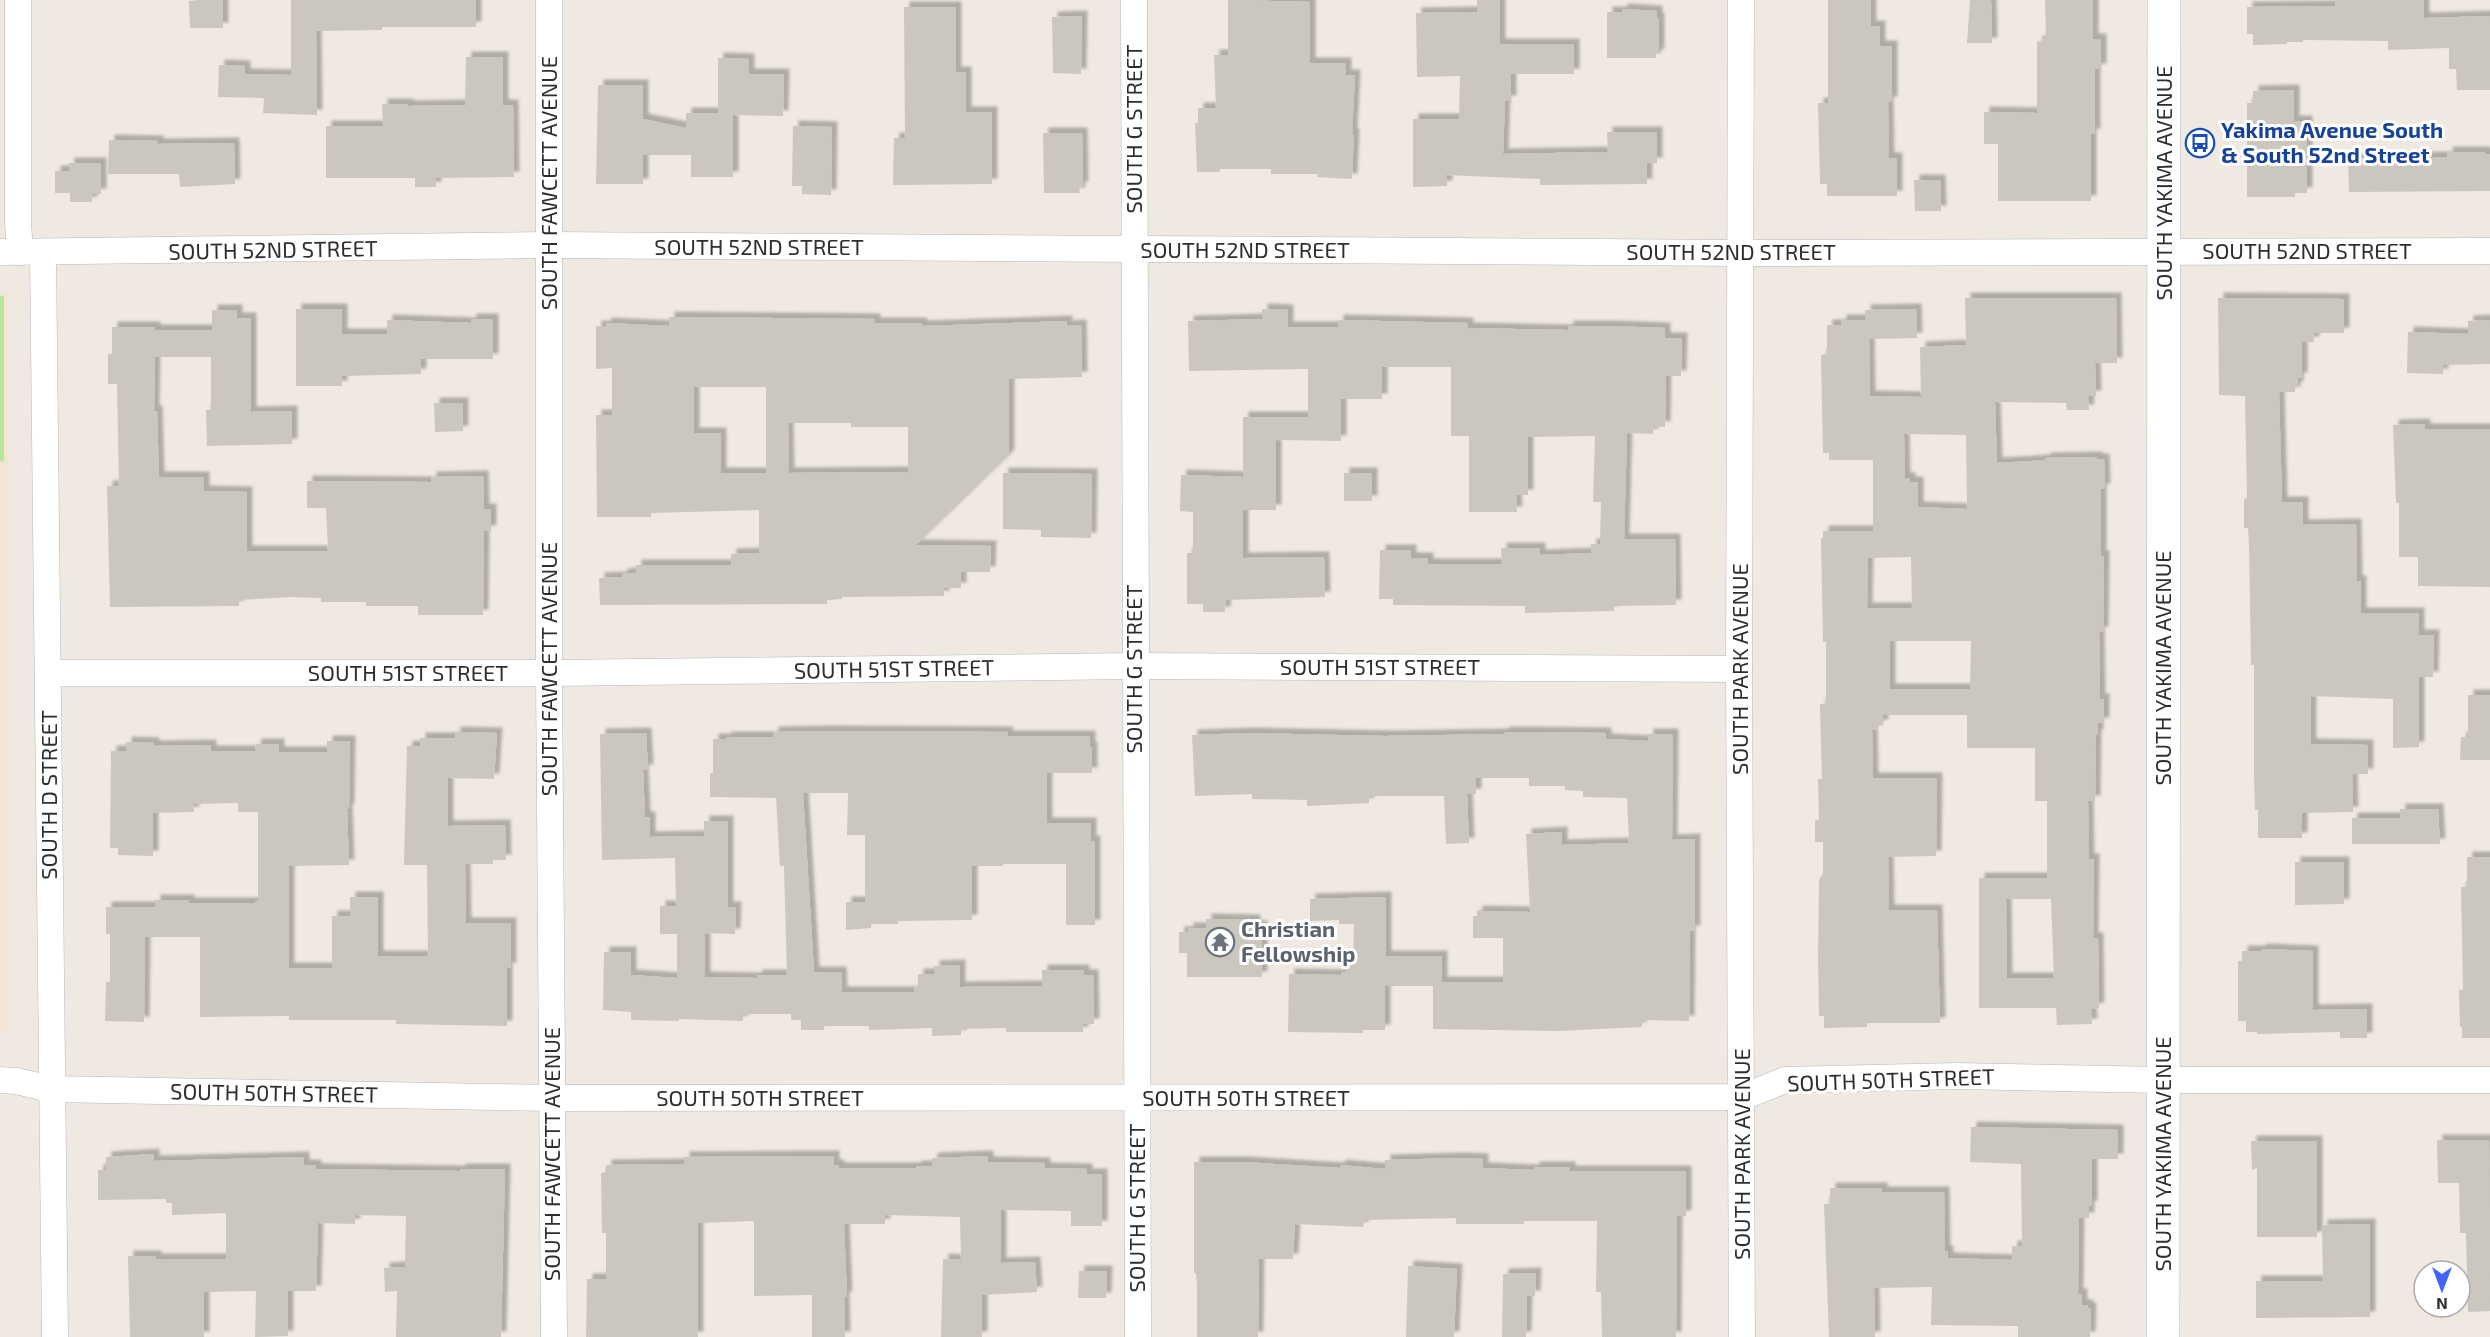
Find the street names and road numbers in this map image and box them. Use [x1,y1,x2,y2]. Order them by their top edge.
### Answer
street label: SOUTH G STREET [1120,44,1146,213]
street label: SOUTH FAWCETT AVENUE [535,56,561,310]
street label: SOUTH YAKIMA AVENUE [2150,65,2176,301]
street label: SOUTH 52ND STREET [654,233,864,259]
street label: SOUTH 52ND STREET [168,234,378,264]
street label: SOUTH 52ND STREET [1140,236,1350,262]
street label: SOUTH 52ND STREET [2202,237,2412,263]
street label: SOUTH 52ND STREET [1626,238,1836,264]
street label: SOUTH FAWCETT AVENUE [535,542,561,796]
street label: SOUTH YAKIMA AVENUE [2149,550,2175,786]
street label: SOUTH PARK AVENUE [1726,563,1752,775]
street label: SOUTH G STREET [1120,584,1146,753]
street label: SOUTH 51ST STREET [794,653,995,683]
street label: SOUTH 51ST STREET [1280,653,1480,679]
street label: SOUTH 51ST STREET [308,659,508,685]
street label: SOUTH D STREET [35,710,61,880]
street label: SOUTH FAWCETT AVENUE [538,1027,564,1281]
street label: SOUTH YAKIMA AVENUE [2149,1036,2175,1272]
street label: SOUTH PARK AVENUE [1728,1048,1754,1260]
street label: SOUTH 50TH STREET [1787,1062,1995,1096]
street label: SOUTH 50TH STREET [170,1077,378,1107]
street label: SOUTH 50TH STREET [656,1084,864,1110]
street label: SOUTH 50TH STREET [1142,1084,1350,1110]
street label: SOUTH G STREET [1123,1123,1149,1292]

